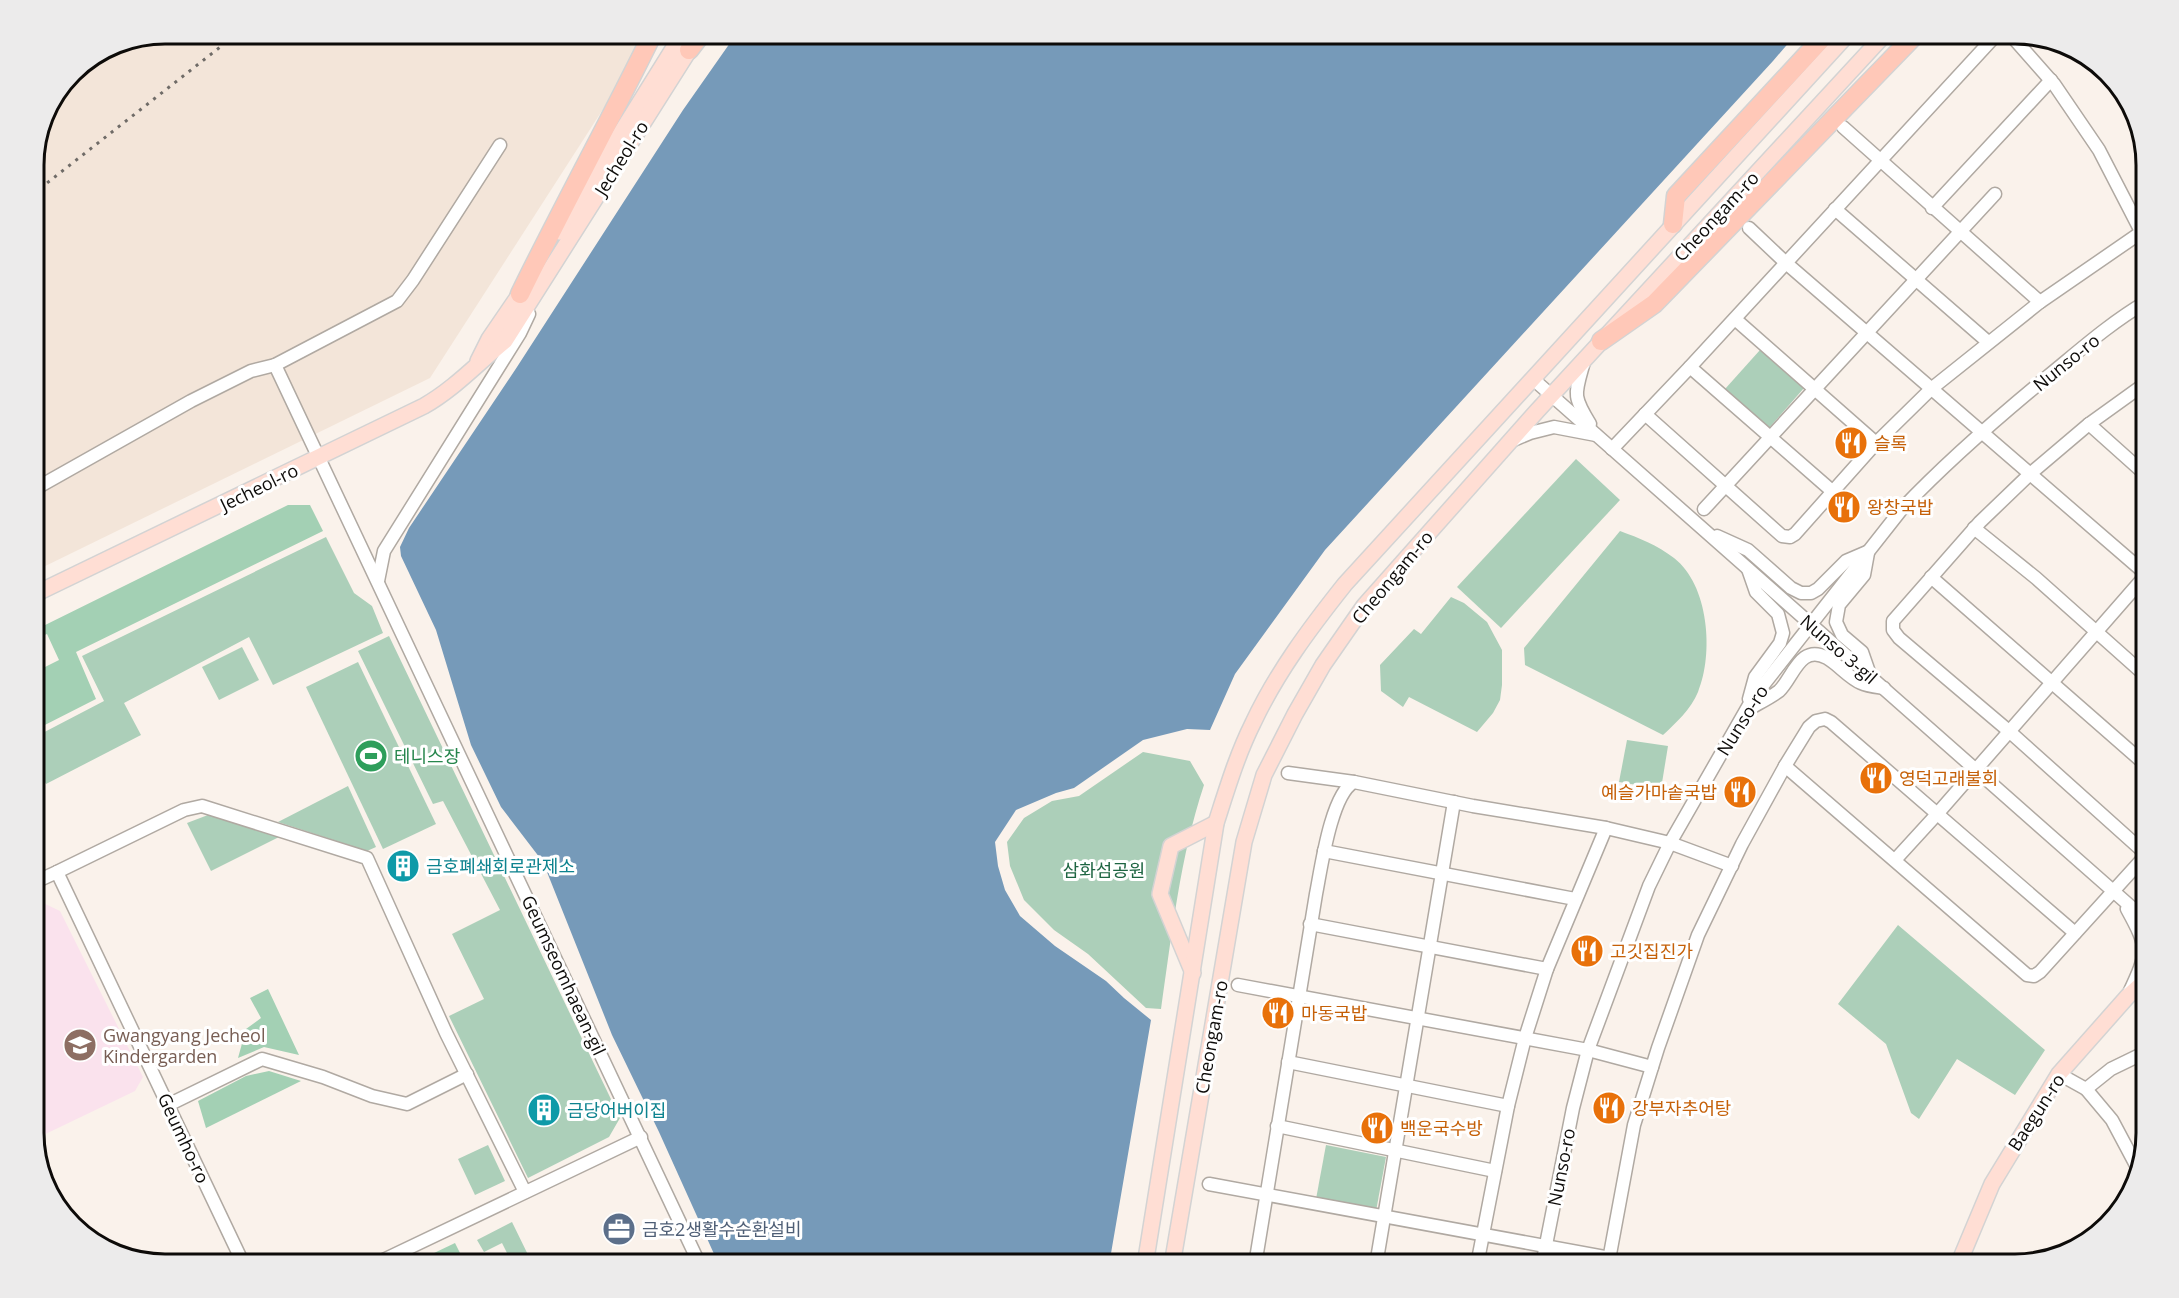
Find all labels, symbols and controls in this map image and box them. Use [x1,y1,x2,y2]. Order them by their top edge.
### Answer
street label: Jecheol-ro [587,116,653,202]
street label: Cheongam-ro [1668,166,1764,266]
street label: Nunso-ro [2028,328,2104,396]
restaurant icon: 슬록 [1833,425,1869,461]
place label: 슬록 [1874,431,1907,455]
street label: Jecheol-ro [214,458,302,517]
restaurant icon: 왕창국밥 [1826,489,1862,525]
place label: 왕창국밥 [1867,495,1933,519]
street label: Cheongam-ro [1346,525,1438,629]
street label: Nunso 3-gil [1795,609,1883,689]
street label: Nunso-ro [1711,680,1773,760]
sports icon: 테니스장 [353,738,389,774]
place label: 테니스장 [394,744,460,768]
restaurant icon: 영덕고래불회 [1858,760,1894,796]
place label: 영덕고래불회 [1899,766,1998,790]
restaurant icon: 예슬가마솥국밥 [1722,774,1758,810]
place label: 예슬가마솥국밥 [1601,780,1717,804]
building icon: 금호폐쇄회로관제소 [385,848,421,884]
place label: 금호폐쇄회로관제소 [426,854,575,878]
park label: 삼화섬공원 [1063,858,1145,882]
street label: Geumseomhaean-gil [516,891,612,1059]
restaurant icon: 고깃집진가 [1569,933,1605,969]
place label: 고깃집진가 [1610,939,1693,963]
street label: Cheongam-ro [1189,978,1233,1096]
restaurant icon: 마동국밥 [1260,995,1296,1031]
place label: 마동국밥 [1301,1001,1367,1025]
place label: Gwangyang Jecheol Kindergarden [103,1023,265,1068]
school or university icon: Gwangyang Jecheol Kindergarden [62,1027,98,1063]
street label: Baegun-ro [2002,1069,2070,1155]
street label: Geumho-ro [153,1089,215,1187]
restaurant icon: 강부자추어탕 [1591,1090,1627,1126]
building icon: 금당어버이집 [526,1092,562,1128]
place label: 강부자추어탕 [1632,1096,1731,1120]
place label: 금당어버이집 [567,1098,666,1122]
restaurant icon: 백운국수방 [1359,1110,1395,1146]
place label: 백운국수방 [1400,1116,1483,1140]
street label: Nunso-ro [1542,1126,1580,1208]
office icon: 금호2생활수순환설비 [601,1211,637,1247]
place label: 금호2생활수순환설비 [642,1217,801,1241]

